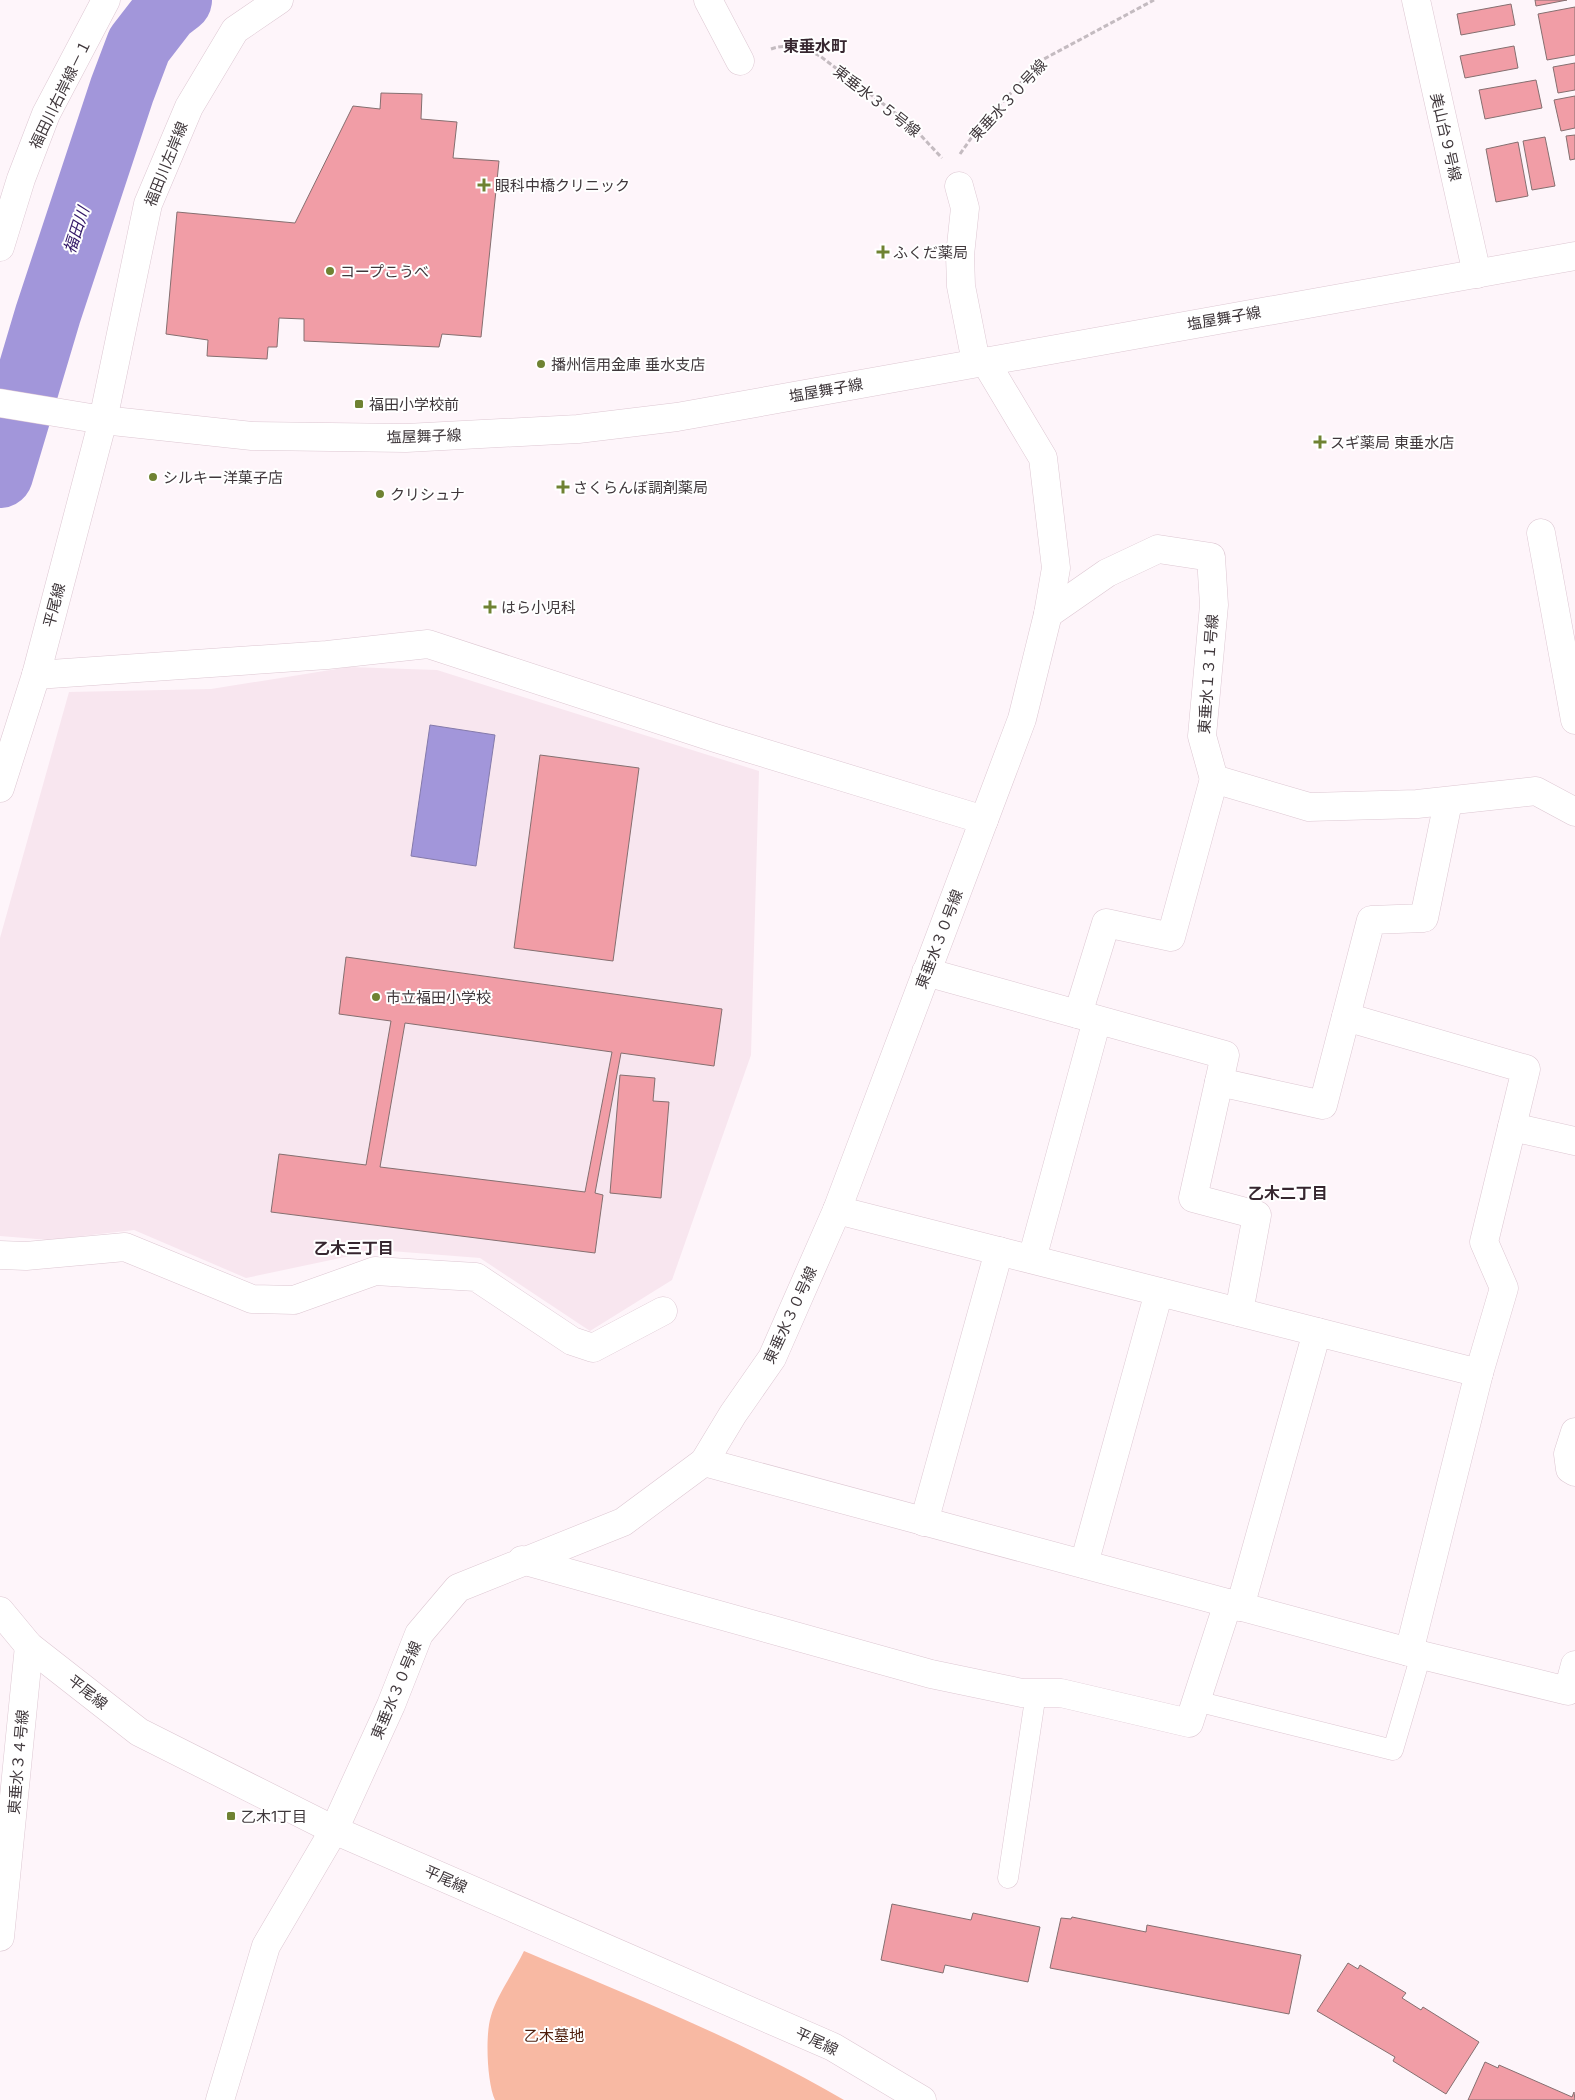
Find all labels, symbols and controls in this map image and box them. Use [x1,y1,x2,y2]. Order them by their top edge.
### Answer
street label: 福田川右岸線－１ [25,36,95,152]
district label: 東垂水町 [783,36,847,56]
street label: 東垂水３０号線 [965,55,1051,145]
street label: 東垂水３５号線 [830,61,924,141]
street label: 美山台９号線 [1427,91,1465,183]
street label: 福田川左岸線 [140,119,192,209]
place label: 眼科中橋クリニック [495,176,630,195]
marker: 眼科中橋クリニック [477,178,491,192]
water label: 福田川 [59,202,94,256]
place label: ふくだ薬局 [893,243,968,262]
marker: ふくだ薬局 [877,246,889,258]
place label: コープこうべ [340,262,429,281]
marker: コープこうべ [324,265,336,277]
street label: 塩屋舞子線 [1185,302,1263,334]
place label: 播州信用金庫 垂水支店 [551,355,705,374]
marker: 播州信用金庫 垂水支店 [535,358,547,370]
street label: 塩屋舞子線 [787,374,865,406]
place label: 福田小学校前 [369,395,459,414]
marker: 福田小学校前 [353,398,365,410]
street label: 塩屋舞子線 [386,425,462,447]
place label: スギ薬局 東垂水店 [1330,433,1454,452]
marker: スギ薬局 東垂水店 [1314,436,1326,448]
place label: シルキー洋菓子店 [163,468,283,487]
marker: シルキー洋菓子店 [147,471,159,483]
place label: さくらんぼ調剤薬局 [573,478,708,497]
marker: さくらんぼ調剤薬局 [557,481,569,493]
place label: クリシュナ [390,485,465,504]
marker: クリシュナ [374,488,386,500]
street label: 平尾線 [39,581,69,629]
place label: はら小児科 [501,598,576,617]
marker: はら小児科 [483,600,497,614]
street label: 東垂水１３１号線 [1194,613,1222,735]
street label: 東垂水３０号線 [911,887,967,991]
place label: 市立福田小学校 [386,988,491,1007]
marker: 市立福田小学校 [370,991,382,1003]
district label: 乙木二丁目 [1248,1183,1328,1203]
district label: 乙木三丁目 [314,1238,394,1258]
street label: 東垂水３０号線 [759,1263,821,1367]
street label: 東垂水３０号線 [367,1638,425,1742]
street label: 平尾線 [64,1671,112,1713]
street label: 東垂水３４号線 [4,1709,32,1815]
place label: 乙木1丁目 [241,1807,307,1826]
marker: 乙木1丁目 [225,1810,237,1822]
street label: 平尾線 [422,1861,470,1897]
street label: 平尾線 [793,2023,841,2059]
park label: 乙木墓地 [524,2026,584,2045]

